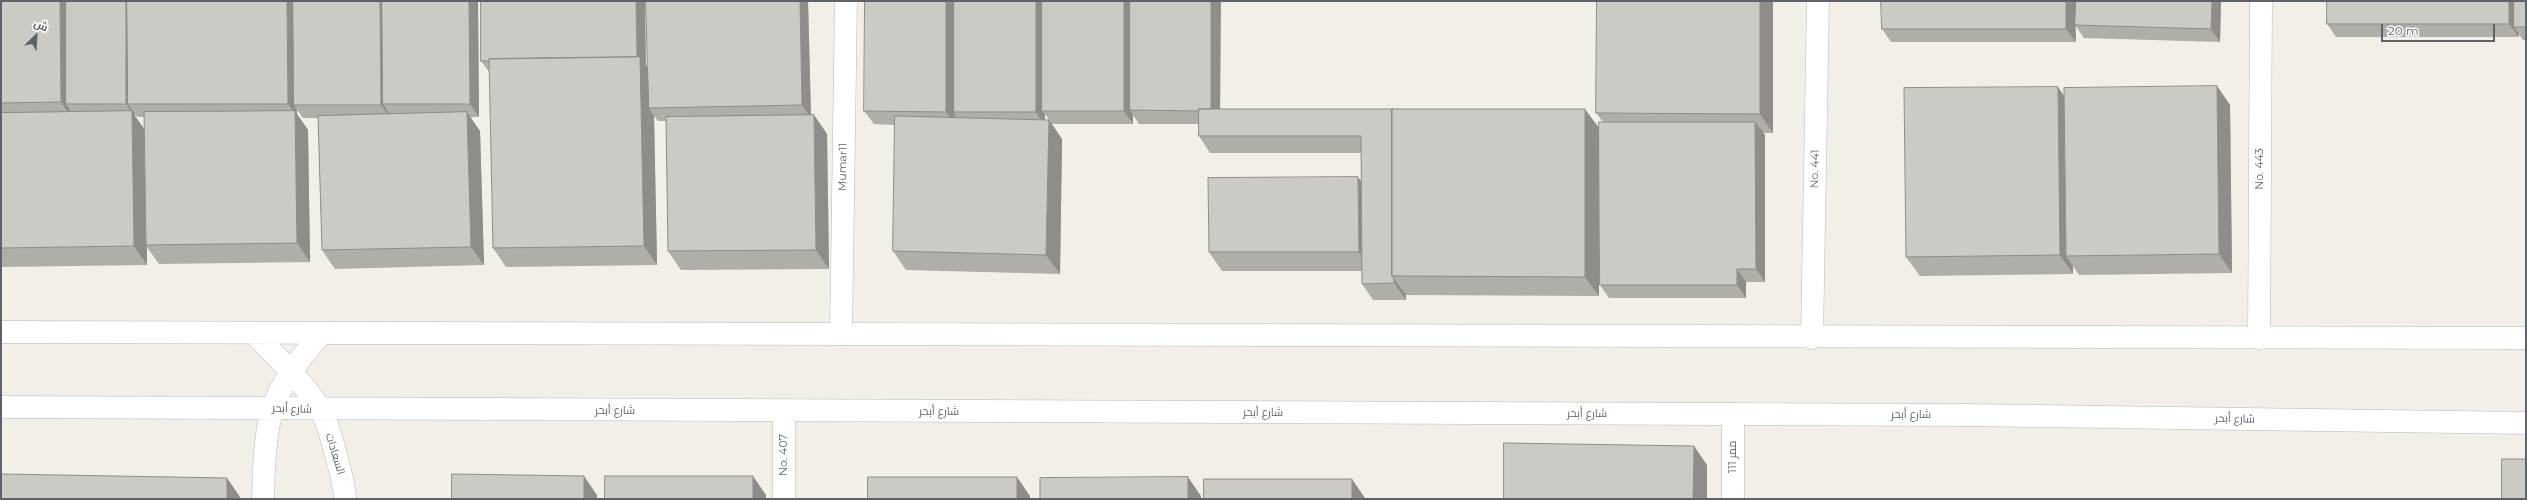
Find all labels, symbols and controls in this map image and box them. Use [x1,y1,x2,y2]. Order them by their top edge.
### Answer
north arrow [16,16,56,56]
text: ش [32,16,50,34]
scale bar [2383,16,2497,42]
text: 20 m [2388,23,2419,38]
street label: Mumar11 [836,143,850,191]
street label: No. 443 [2253,148,2267,190]
street label: No. 441 [1808,149,1822,189]
street label: شارع أبحر [272,402,312,416]
street label: شارع أبحر [595,404,635,418]
street label: شارع أبحر [919,405,959,419]
street label: شارع أبحر [1243,406,1283,420]
street label: شارع أبحر [1567,407,1607,421]
street label: شارع أبحر [1891,408,1931,422]
street label: شارع أبحر [2215,412,2255,426]
street label: السعادات [322,432,348,476]
street label: No. 407 [777,434,791,476]
street label: ممر 111 [1726,441,1740,473]

